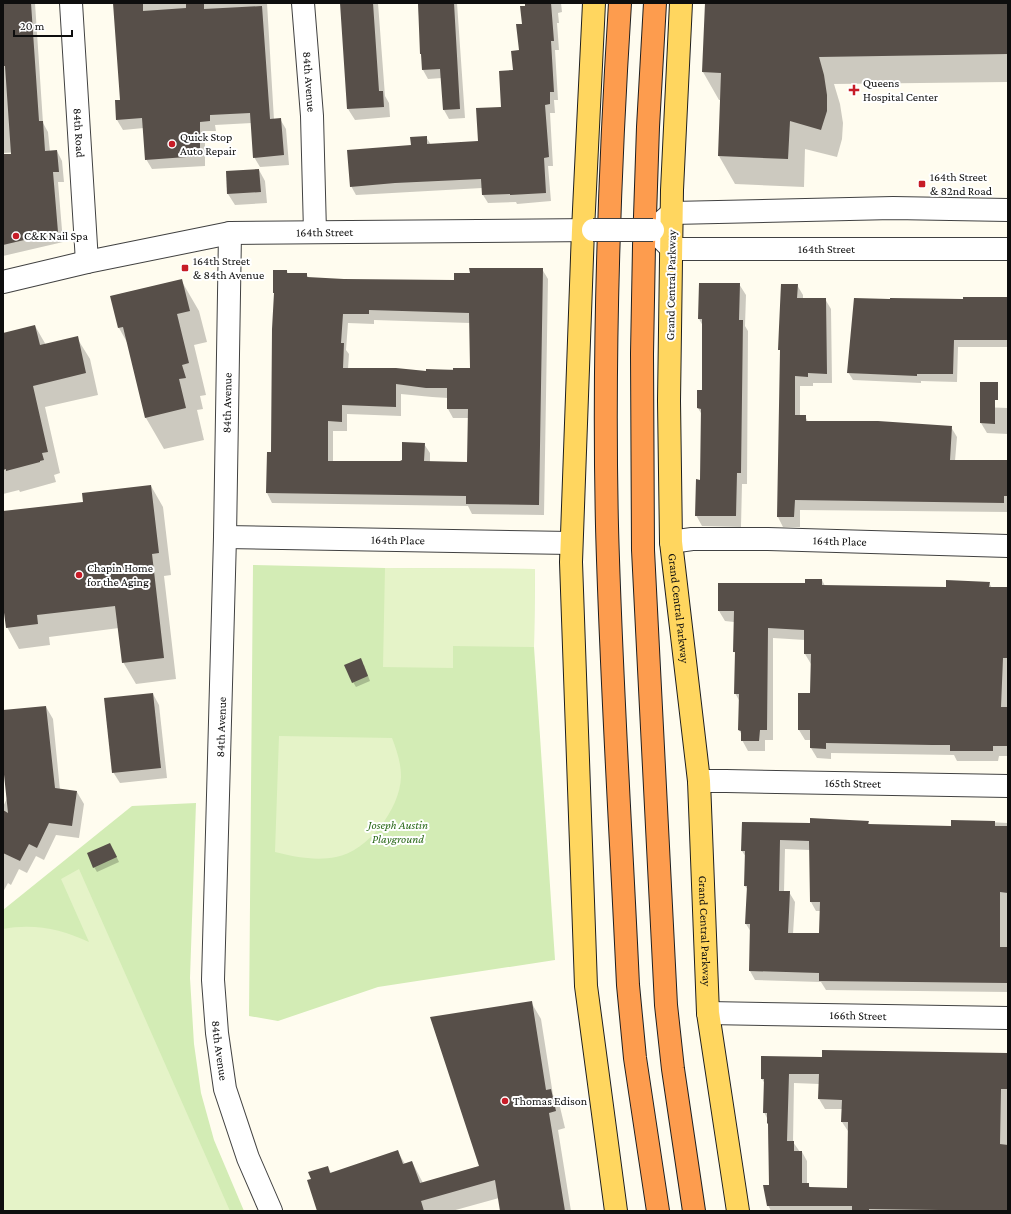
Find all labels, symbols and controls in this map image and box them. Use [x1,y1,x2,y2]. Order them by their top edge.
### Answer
scale bar [14,12,72,38]
text: 20 m [20,19,45,33]
street label: 84th Avenue [300,51,319,113]
place label: Queens Hospital Center [863,76,939,104]
marker: Queens Hospital Center [848,84,860,96]
street label: 84th Road [70,108,88,159]
place label: Quick Stop Auto Repair [180,130,237,158]
marker: Quick Stop Auto Repair [167,139,177,149]
place label: 164th Street & 82nd Road [930,170,993,198]
marker: 164th Street & 82nd Road [917,179,927,189]
street label: 164th Street [296,225,354,239]
place label: C&K Nail Spa [24,229,88,243]
street label: Grand Central Parkway [663,229,679,341]
marker: C&K Nail Spa [11,231,21,241]
street label: 164th Street [798,242,856,256]
place label: 164th Street & 84th Avenue [193,254,264,282]
marker: 164th Street & 84th Avenue [180,263,190,273]
street label: 84th Avenue [219,373,235,433]
street label: 164th Place [371,533,425,547]
street label: 164th Place [813,533,867,549]
street label: Grand Central Parkway [665,552,692,665]
place label: Chapin Home for the Aging [87,561,153,589]
marker: Chapin Home for the Aging [74,570,84,580]
street label: 84th Avenue [213,696,229,758]
street label: 165th Street [825,776,882,791]
park label: Joseph Austin Playground [366,818,428,846]
street label: Grand Central Parkway [696,875,714,987]
street label: 166th Street [829,1008,888,1023]
street label: 84th Avenue [209,1020,231,1081]
place label: Thomas Edison [513,1094,588,1108]
marker: Thomas Edison [500,1096,510,1106]

